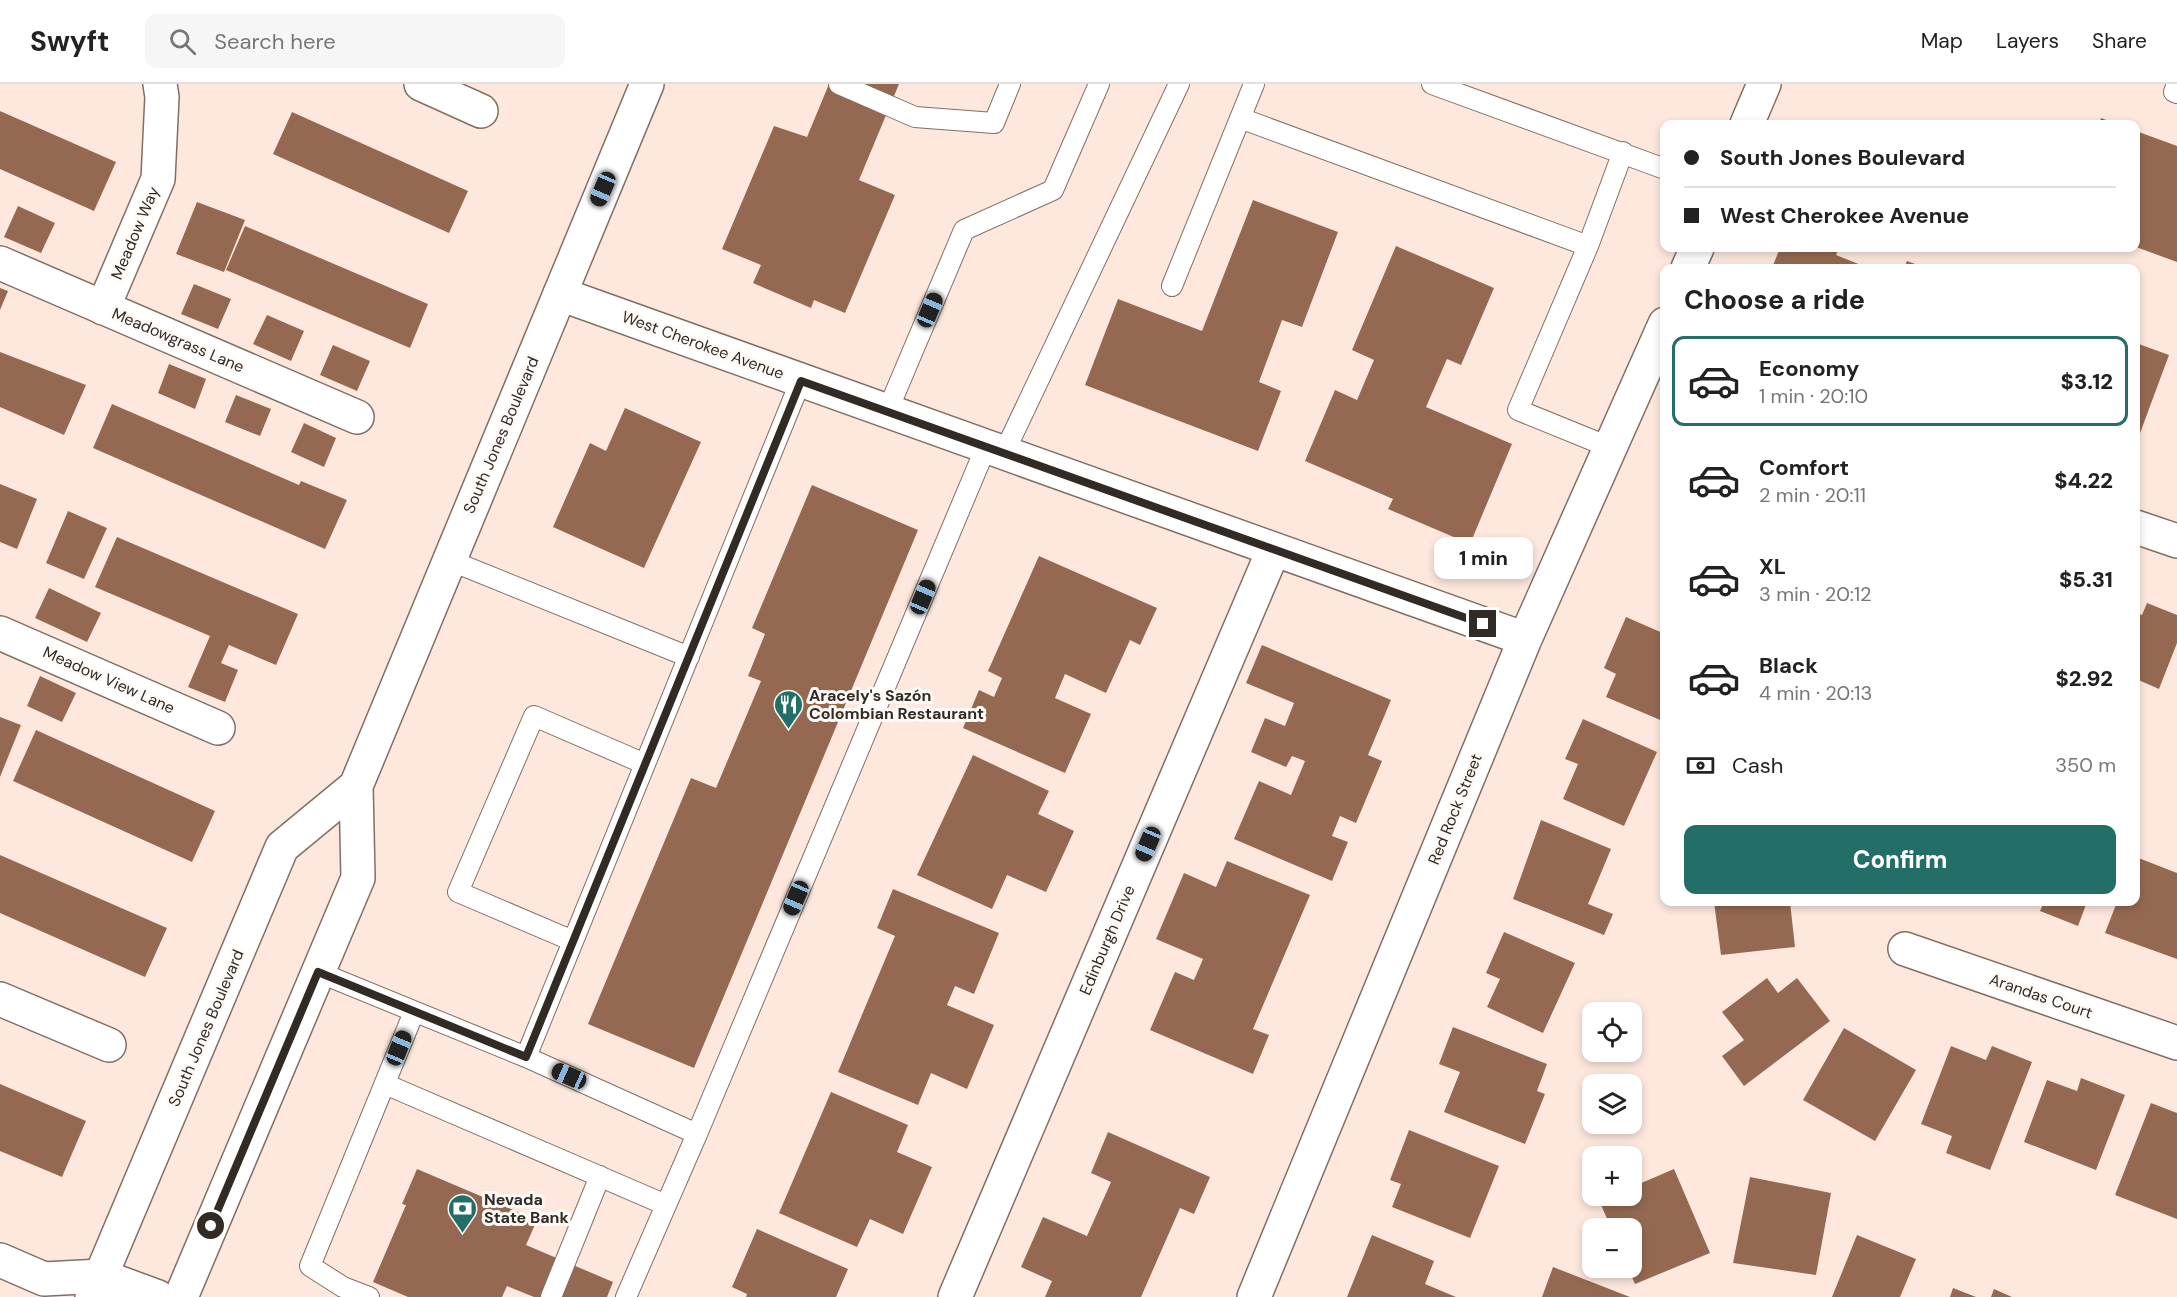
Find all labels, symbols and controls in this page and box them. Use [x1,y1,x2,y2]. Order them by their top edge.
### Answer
search box [145,14,565,68]
text: Swyft [30,23,109,60]
icon: search [166,25,199,58]
text: Search here [214,27,336,56]
text: Map [1921,27,1963,55]
text: Layers [1996,27,2059,55]
text: Share [2092,27,2147,55]
text: South Jones Boulevard [1720,143,1965,172]
car [588,169,618,209]
street label: Meadow Way [106,183,164,283]
text: West Cherokee Avenue [1720,201,1969,230]
text: Choose a ride [1684,282,1865,317]
car [915,290,945,330]
street label: Meadowgrass Lane [109,303,247,377]
street label: West Cherokee Avenue [619,306,787,384]
street label: South Jones Boulevard [458,353,544,517]
icon: car [1687,354,1741,408]
text: Economy [1759,354,1859,383]
text: $3.12 [2061,367,2113,396]
text: 1 min · 20:10 [1759,383,1868,409]
icon: car [1687,453,1741,507]
text: Comfort [1759,453,1849,482]
text: $4.22 [2054,466,2113,495]
text: 2 min · 20:11 [1759,482,1866,508]
callout: 1 min [1434,537,1532,579]
text: 1 min [1459,545,1508,571]
icon: car [1687,552,1741,606]
text: XL [1759,552,1786,581]
text: $5.31 [2059,565,2113,594]
car [908,577,938,617]
text: 3 min · 20:12 [1759,581,1872,607]
route end [1469,610,1496,637]
street label: Meadow View Lane [40,642,178,718]
icon: car [1687,651,1741,705]
text: Black [1759,651,1818,680]
text: $2.92 [2055,664,2113,693]
text: 4 min · 20:13 [1759,680,1872,706]
place label: Aracely's Sazón Colombian Restaurant [809,685,984,724]
restaurant icon: Aracely's Sazón Colombian Restaurant [772,688,804,730]
icon: cash [1684,749,1717,782]
street label: Red Rock Street [1423,750,1487,868]
text: Cash [1732,751,1783,780]
text: 350 m [2055,752,2116,778]
car [1133,824,1163,864]
button: Confirm [1684,825,2116,894]
car [781,878,811,918]
street label: Edinburgh Drive [1074,882,1140,998]
street label: South Jones Boulevard [163,946,249,1110]
street label: Arandas Court [1987,969,2095,1023]
map controls [1582,1002,1642,1278]
button: locate [1582,1002,1642,1062]
car [384,1028,414,1068]
car [549,1060,589,1092]
button: layers [1582,1074,1642,1134]
button: + [1582,1146,1642,1206]
place label: Nevada State Bank [484,1189,569,1228]
bank icon: Nevada State Bank [447,1192,479,1234]
route start [197,1212,224,1239]
button: − [1582,1218,1642,1278]

